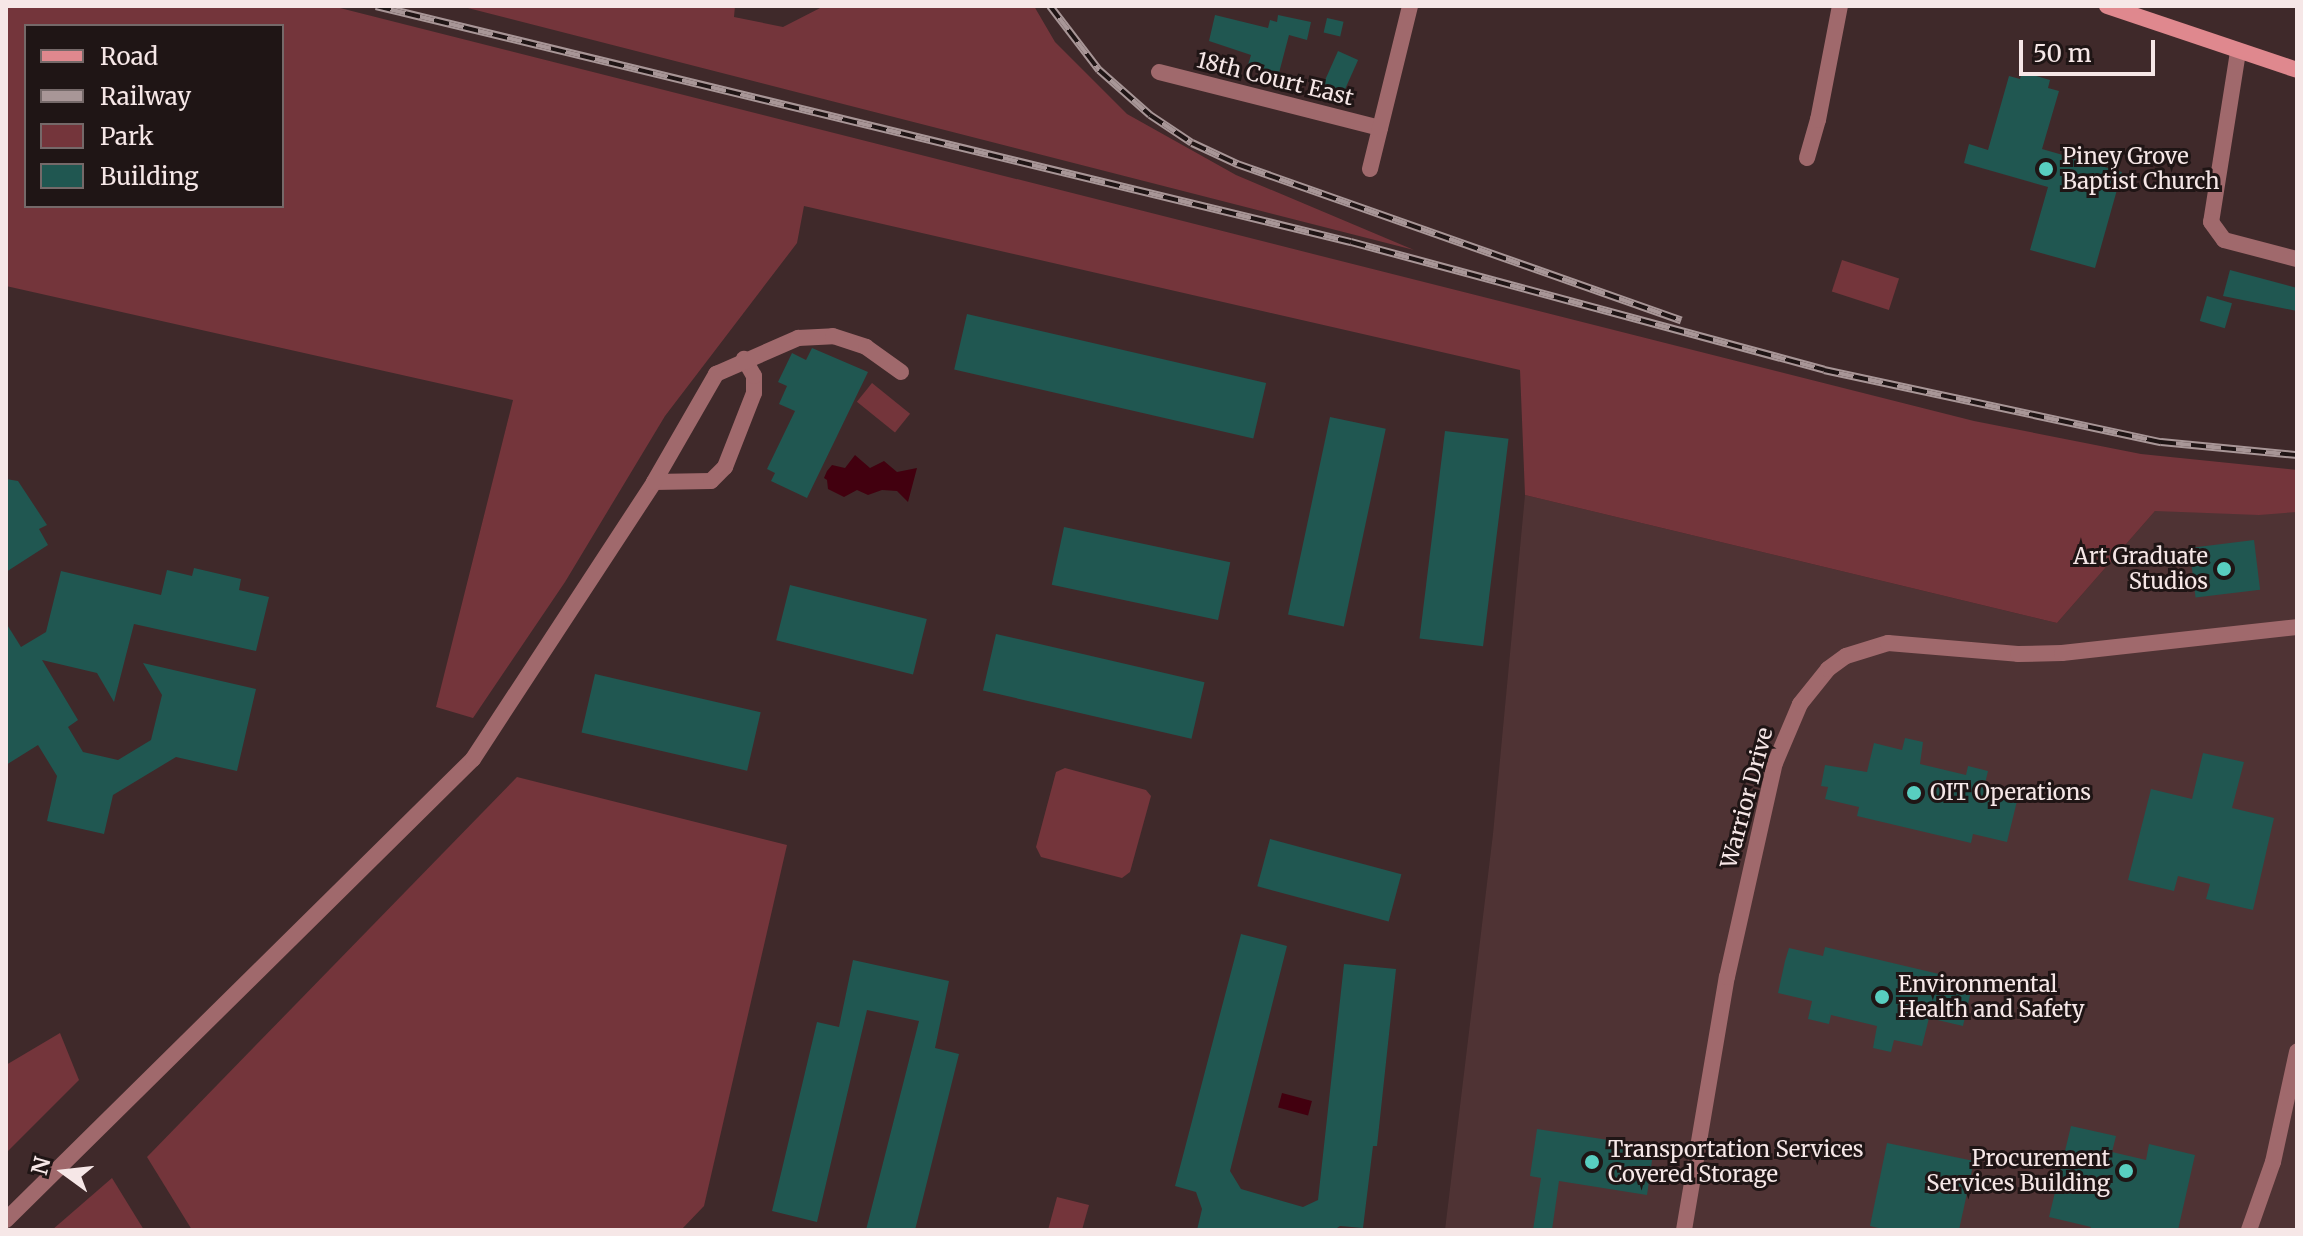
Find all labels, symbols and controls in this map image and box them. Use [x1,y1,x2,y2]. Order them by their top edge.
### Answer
legend [24,24,284,208]
scale bar [2023,24,2159,74]
text: 50 m [2033,38,2092,69]
text: Road [100,41,158,72]
street label: 18th Court East [1194,47,1356,111]
text: Railway [100,81,191,112]
text: Park [100,121,153,152]
place label: Piney Grove Baptist Church [2062,143,2220,194]
marker: Piney Grove Baptist Church [2037,160,2055,178]
text: Building [100,161,199,192]
place label: Art Graduate Studios [2073,543,2208,594]
marker: Art Graduate Studios [2215,560,2233,578]
street label: Warrior Drive [1716,725,1778,871]
place label: OIT Operations [1930,780,2091,806]
marker: OIT Operations [1905,784,1923,802]
place label: Environmental Health and Safety [1898,971,2085,1022]
marker: Environmental Health and Safety [1873,988,1891,1006]
north arrow [24,1132,104,1212]
place label: Transportation Services Covered Storage [1608,1136,1864,1188]
place label: Procurement Services Building [1926,1145,2110,1196]
marker: Transportation Services Covered Storage [1583,1153,1601,1171]
text: N [25,1154,57,1178]
marker: Procurement Services Building [2117,1162,2135,1180]

